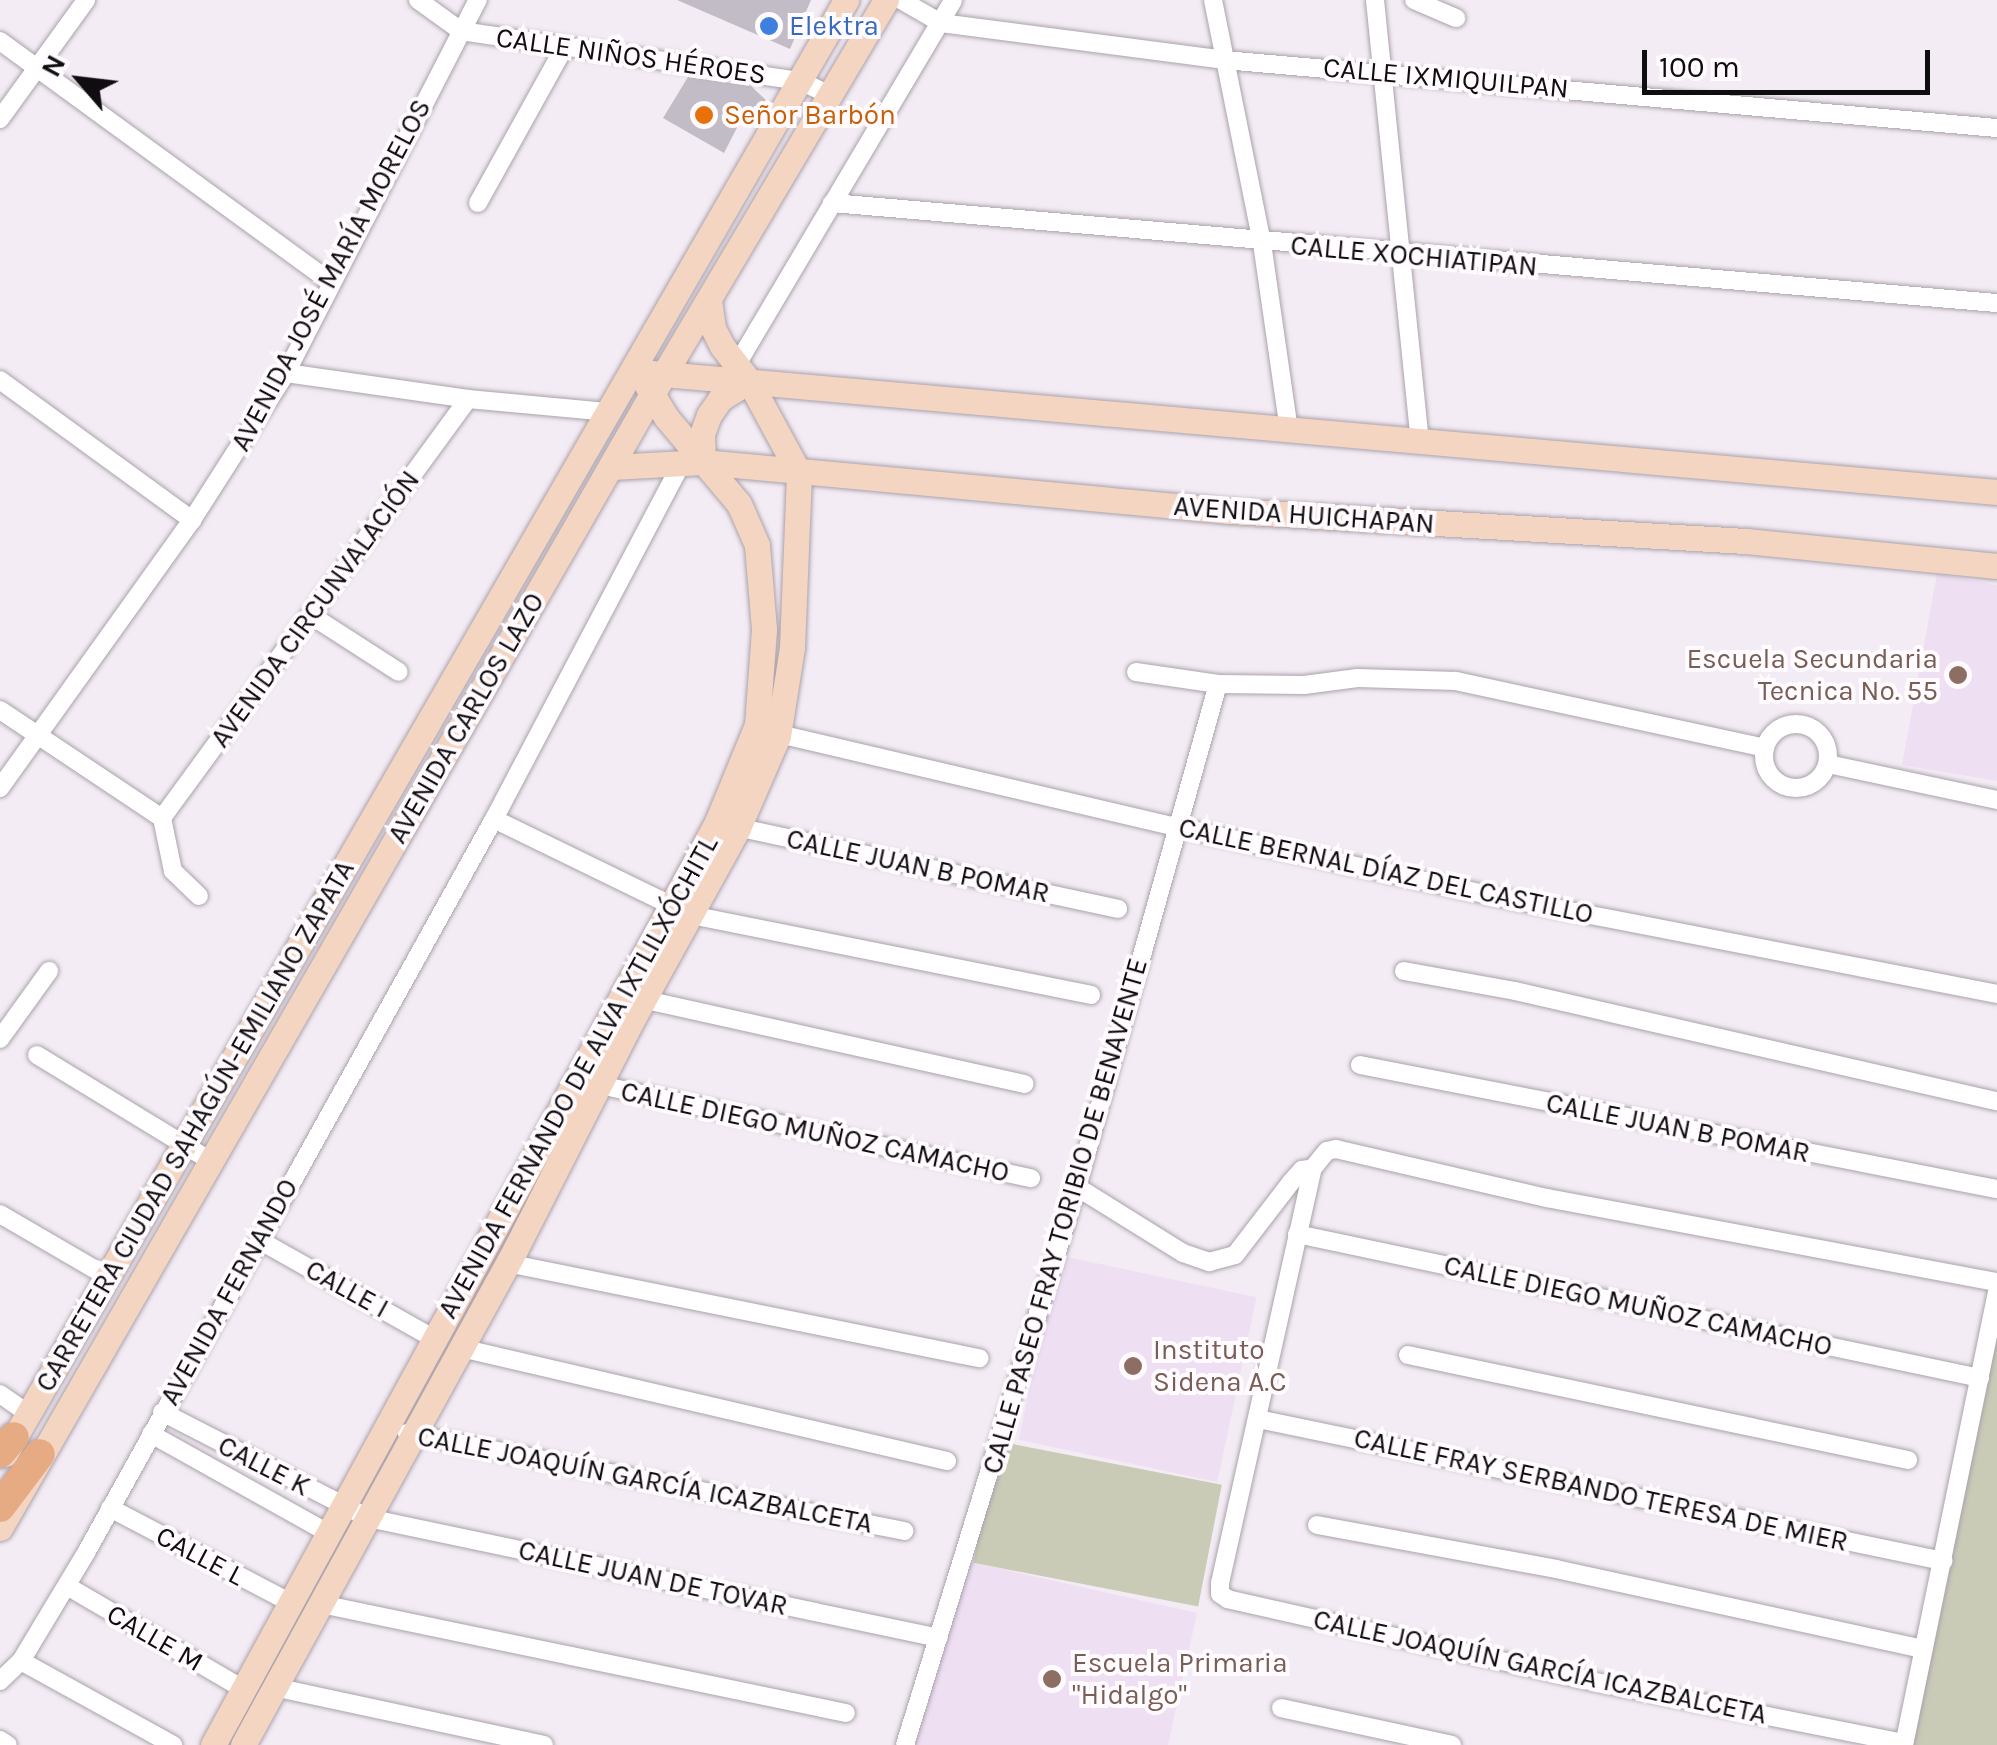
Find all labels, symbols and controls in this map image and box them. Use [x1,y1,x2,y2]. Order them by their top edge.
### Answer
place label: Elektra [789,9,879,43]
marker: Elektra [758,15,780,37]
street label: CALLE NIÑOS HÉROES [494,20,768,92]
north arrow [30,30,130,130]
scale bar [1647,30,1934,92]
text: N [34,49,72,82]
text: 100 m [1659,49,1740,85]
street label: CALLE IXMIQUILPAN [1322,51,1570,105]
street label: AVENIDA JOSÉ MARÍA MORELOS [224,93,438,457]
place label: Señor Barbón [724,98,896,132]
marker: Señor Barbón [693,104,715,126]
street label: CALLE XOCHIATIPAN [1289,228,1539,284]
street label: AVENIDA CIRCUNVALACIÓN [203,464,427,754]
street label: AVENIDA HUICHAPAN [1172,489,1436,541]
street label: AVENIDA CARLOS LAZO [380,587,552,849]
place label: Escuela Secundaria Tecnica No. 55 [1686,642,1938,708]
marker: Escuela Secundaria Tecnica No. 55 [1947,664,1969,686]
street label: CALLE BERNAL DÍAZ DEL CASTILLO [1176,811,1596,931]
street label: CALLE JUAN B POMAR [784,822,1052,910]
street label: AVENIDA FERNANDO DE ALVA IXTLILXÓCHITL [431,830,725,1324]
street label: CARRETERA CIUDAD SAHAGÚN-EMILIANO ZAPATA [28,854,362,1398]
street label: CALLE PASEO FRAY TORIBIO DE BENAVENTE [975,954,1155,1478]
street label: CALLE DIEGO MUÑOZ CAMACHO [618,1074,1012,1190]
street label: CALLE JUAN B POMAR [1543,1086,1813,1170]
street label: AVENIDA FERNANDO [153,1173,305,1411]
street label: CALLE DIEGO MUÑOZ CAMACHO [1441,1248,1835,1364]
street label: CALLE I [300,1253,394,1325]
place label: Instituto Sidena A.C [1153,1333,1286,1399]
marker: Instituto Sidena A.C [1122,1355,1144,1377]
street label: CALLE JOAQUÍN GARCÍA ICAZBALCETA [415,1419,875,1541]
street label: CALLE FRAY SERBANDO TERESA DE MIER [1351,1421,1851,1559]
street label: CALLE K [212,1429,316,1503]
street label: CALLE L [150,1519,250,1593]
street label: CALLE JUAN DE TOVAR [515,1533,791,1623]
street label: CALLE M [101,1597,209,1679]
street label: CALLE JOAQUÍN GARCÍA ICAZBALCETA [1310,1602,1770,1732]
place label: Escuela Primaria "Hidalgo" [1072,1646,1288,1712]
marker: Escuela Primaria "Hidalgo" [1041,1668,1063,1690]

